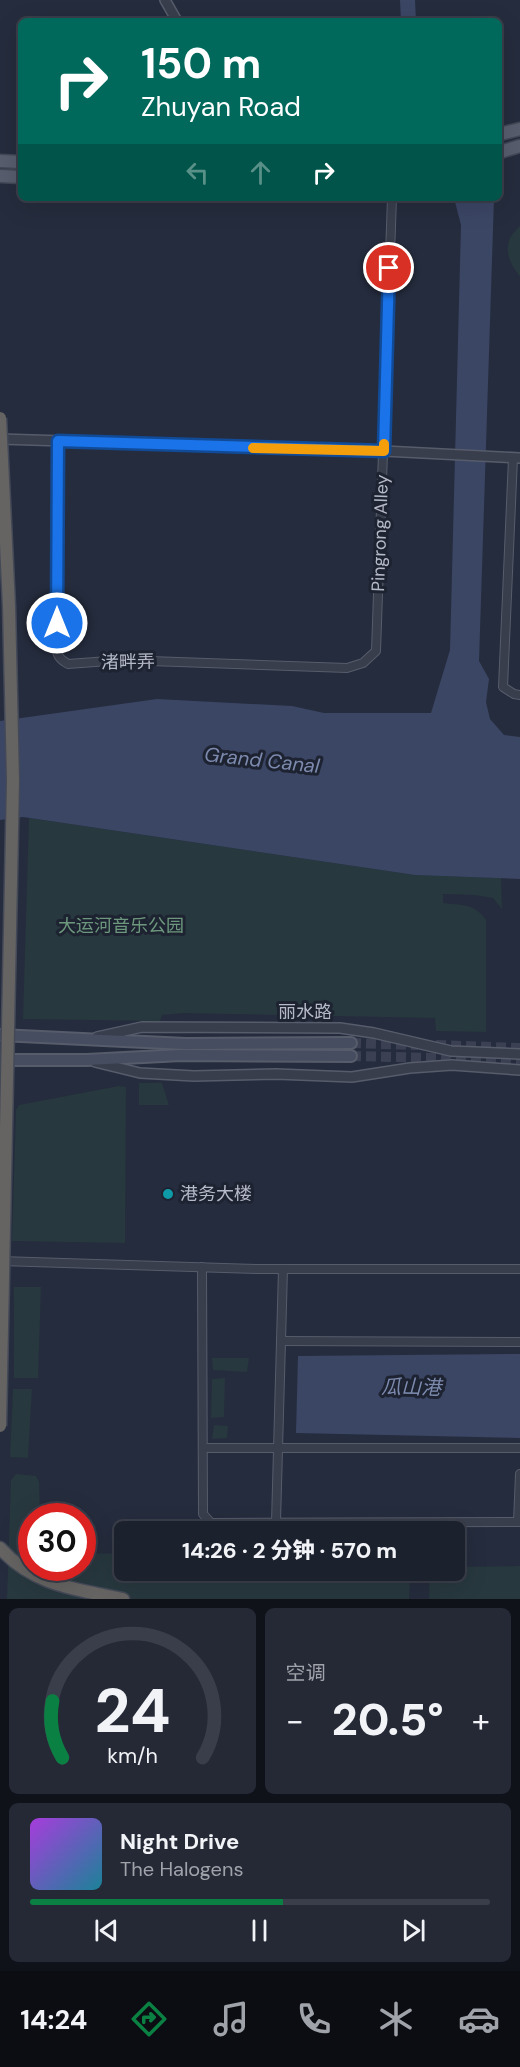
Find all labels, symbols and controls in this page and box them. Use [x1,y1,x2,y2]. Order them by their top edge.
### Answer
text: 150 m [141,36,261,91]
icon: right [42,42,120,120]
text: Zhuyan Road [141,89,301,124]
icon: left [181,156,214,189]
icon: ahead [244,156,277,189]
icon: right [307,156,340,189]
pin [363,242,414,293]
icon: arrive [372,251,405,284]
street label: Pingrong Alley [366,474,394,592]
position arrow [25,591,89,655]
street label: 渚畔弄 [101,650,155,674]
water label: Grand Canal [203,741,321,779]
park label: 大运河音乐公园 [58,914,184,938]
street label: 丽水路 [278,1000,332,1024]
place label: 港务大楼 [180,1182,252,1206]
marker: 港务大楼 [161,1187,175,1201]
water label: 瓜山港 [381,1373,444,1401]
speed limit sign: 30 [18,1503,96,1581]
text: 14:26 · 2 分钟 · 570 m [182,1536,397,1565]
text: 空调 [286,1660,326,1686]
text: 24 [94,1670,170,1751]
text: 20.5° [332,1690,444,1749]
text: − [286,1699,304,1742]
text: + [472,1699,490,1742]
text: km/h [107,1742,158,1770]
text: Night Drive [120,1827,239,1856]
text: The Halogens [120,1856,243,1882]
icon: previous [90,1914,123,1947]
icon: pause [243,1914,276,1947]
icon: next [397,1914,430,1947]
icon: directions [128,1998,170,2040]
icon: music [210,1998,252,2040]
icon: phone [293,1998,335,2040]
icon: climate [375,1998,417,2040]
icon: car [458,1998,500,2040]
text: 14:24 [20,2002,87,2037]

